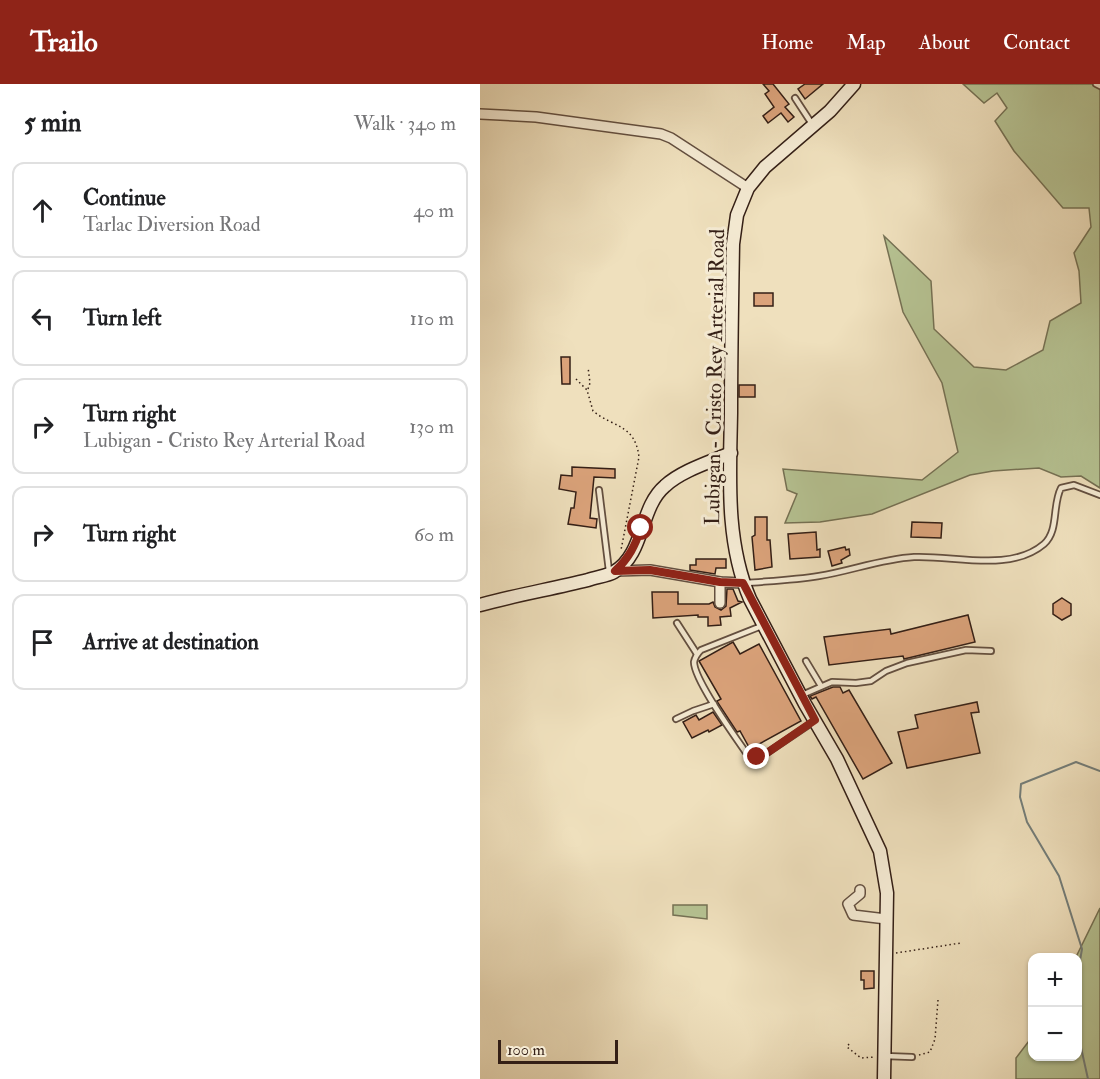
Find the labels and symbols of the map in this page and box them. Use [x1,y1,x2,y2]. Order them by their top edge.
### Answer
street label: Lubigan - Cristo Rey Arterial Road [699,228,731,525]
route start [627,514,653,540]
route end [743,743,769,769]
scale bar [498,1037,618,1064]

